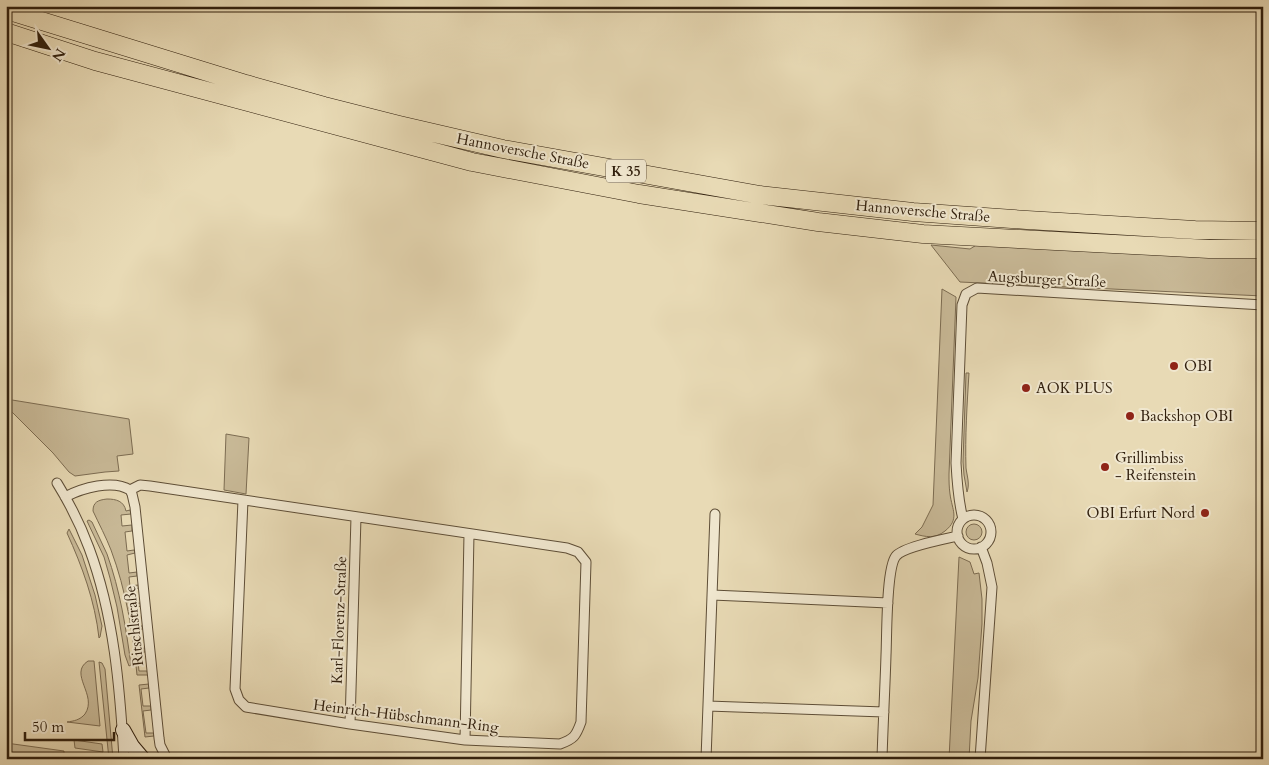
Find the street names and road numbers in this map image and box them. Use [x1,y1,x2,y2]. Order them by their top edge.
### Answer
street label: Hannoversche Straße [455,128,591,174]
road number: K 35 [606,160,646,182]
street label: Hannoversche Straße [855,195,991,227]
street label: Augsburger Straße [987,266,1107,292]
street label: Karl-Florenz-Straße [327,555,351,684]
street label: Ritschlstraße [120,585,148,667]
street label: Heinrich-Hübschmann-Ring [312,695,501,737]

